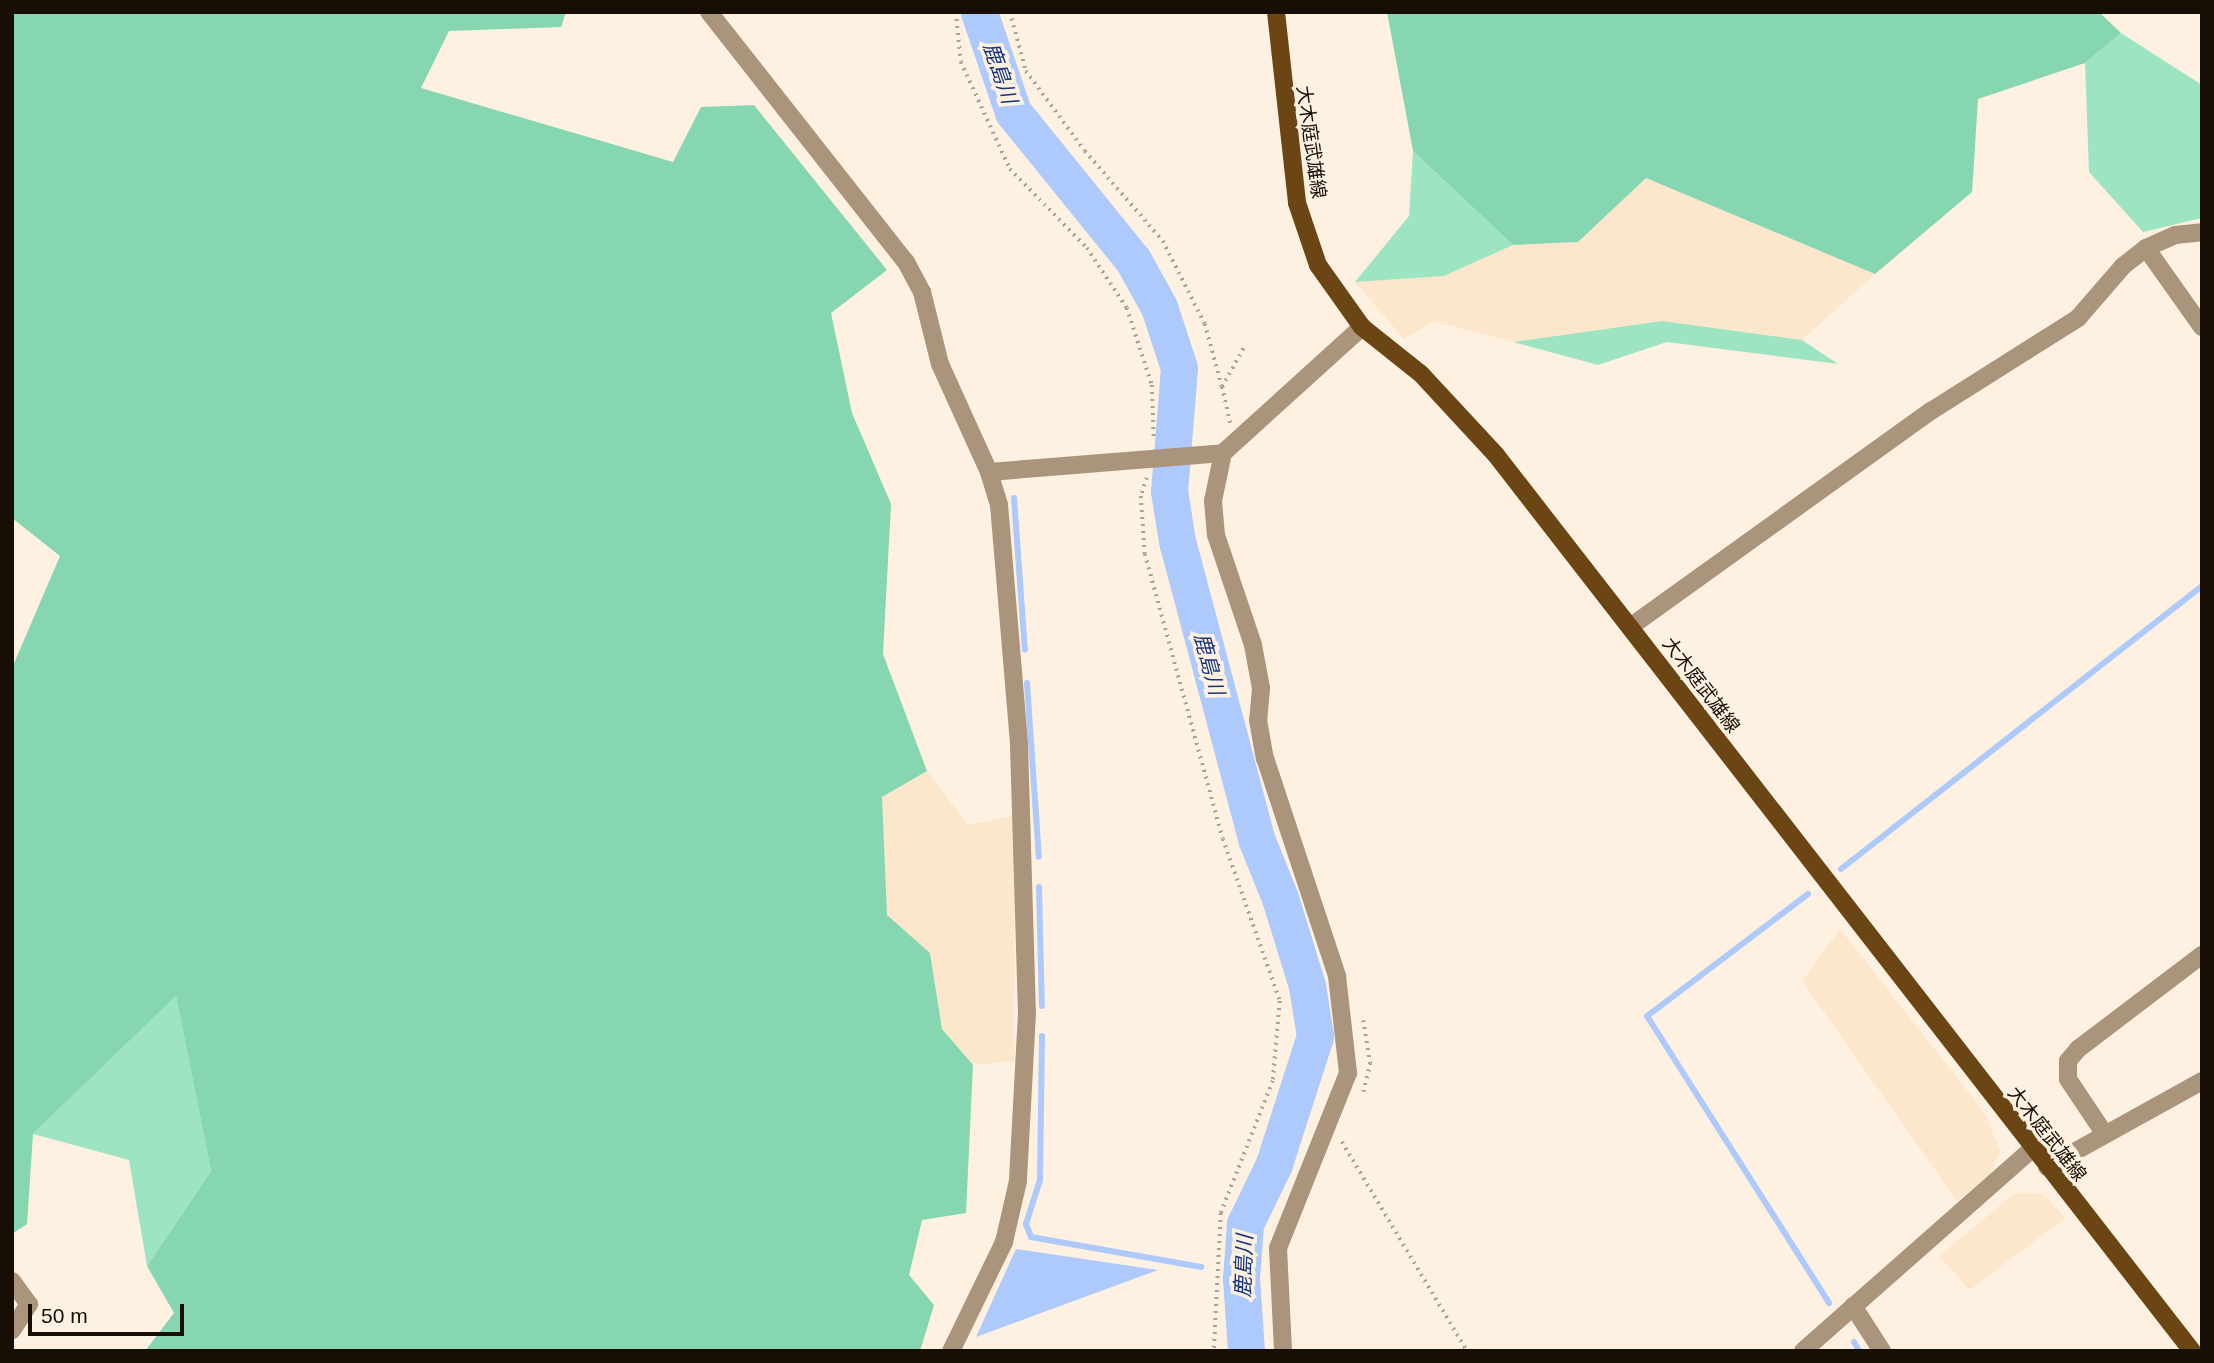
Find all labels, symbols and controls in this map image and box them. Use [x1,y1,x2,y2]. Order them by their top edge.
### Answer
water label: 鹿島川 [978,39,1022,107]
street label: 大木庭武雄線 [1292,84,1330,200]
water label: 鹿島川 [1189,630,1229,698]
street label: 大木庭武雄線 [1658,633,1744,737]
street label: 大木庭武雄線 [2003,1082,2091,1186]
water label: 鹿島川 [1230,1234,1258,1298]
scale bar [32,1290,187,1334]
text: 50 m [41,1304,88,1327]

